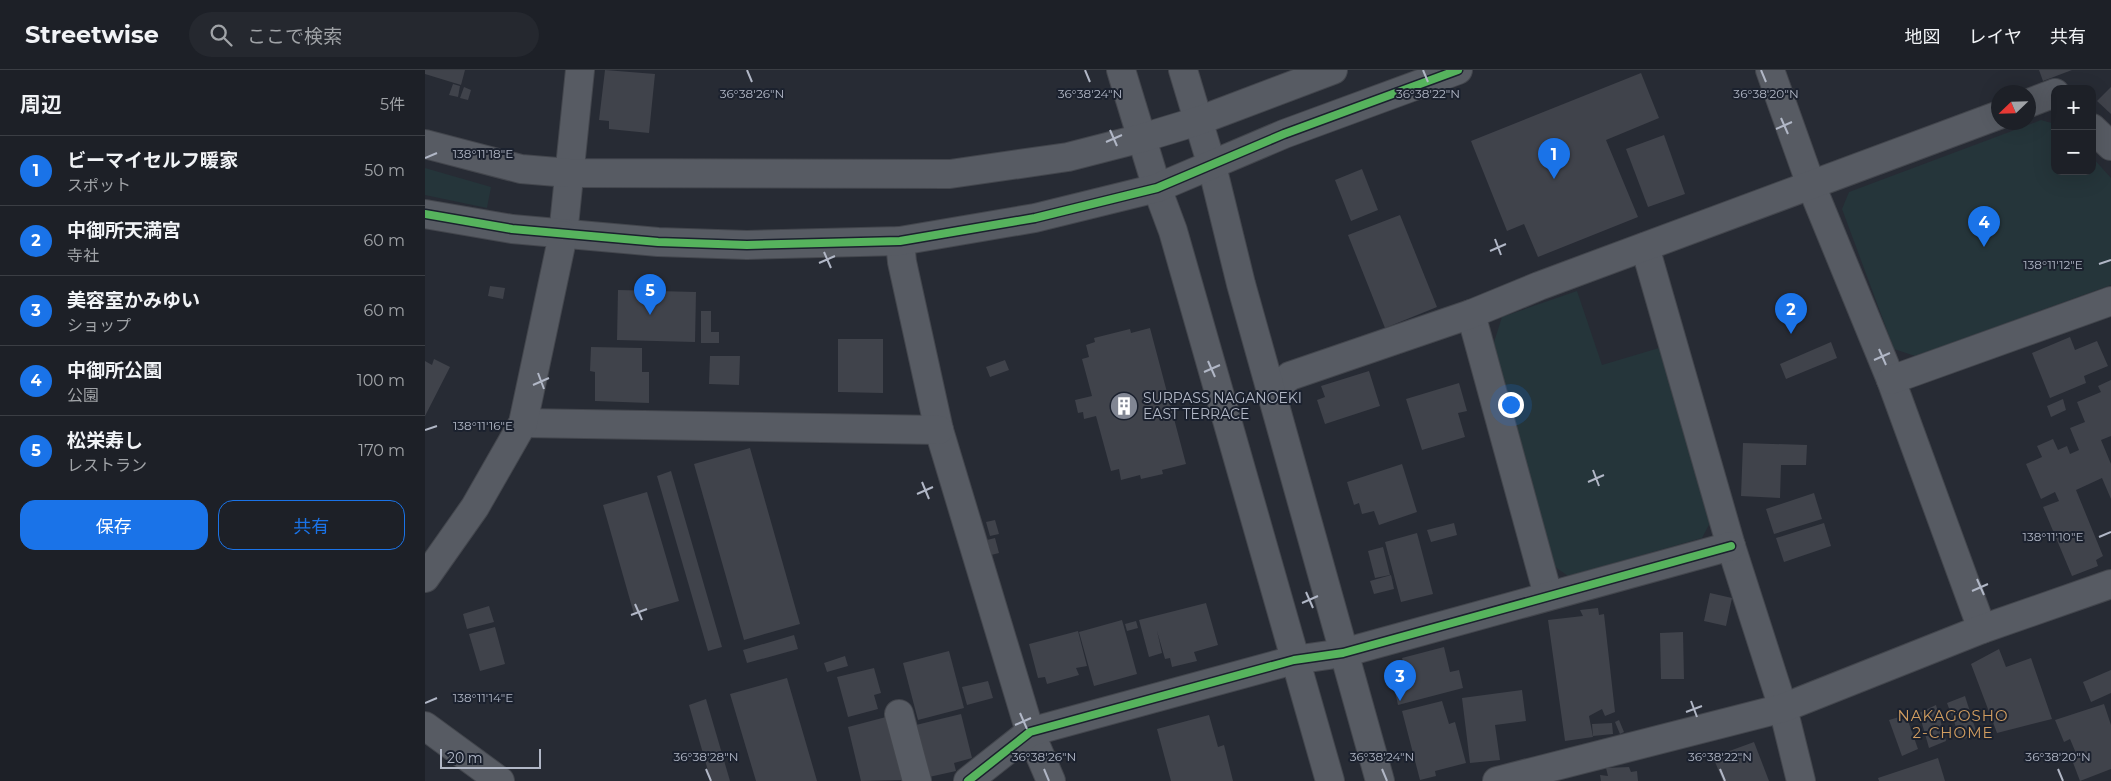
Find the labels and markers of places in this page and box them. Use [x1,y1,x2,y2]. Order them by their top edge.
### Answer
pin: 1 [1538,138,1570,179]
pin: 4 [1968,206,2000,247]
pin: 5 [634,274,666,315]
pin: 2 [1775,293,1807,334]
place label: SURPASS NAGANOEKI EAST TERRACE [1143,389,1302,423]
building icon: SURPASS NAGANOEKI EAST TERRACE [1109,391,1139,421]
pin: 3 [1384,660,1416,701]

